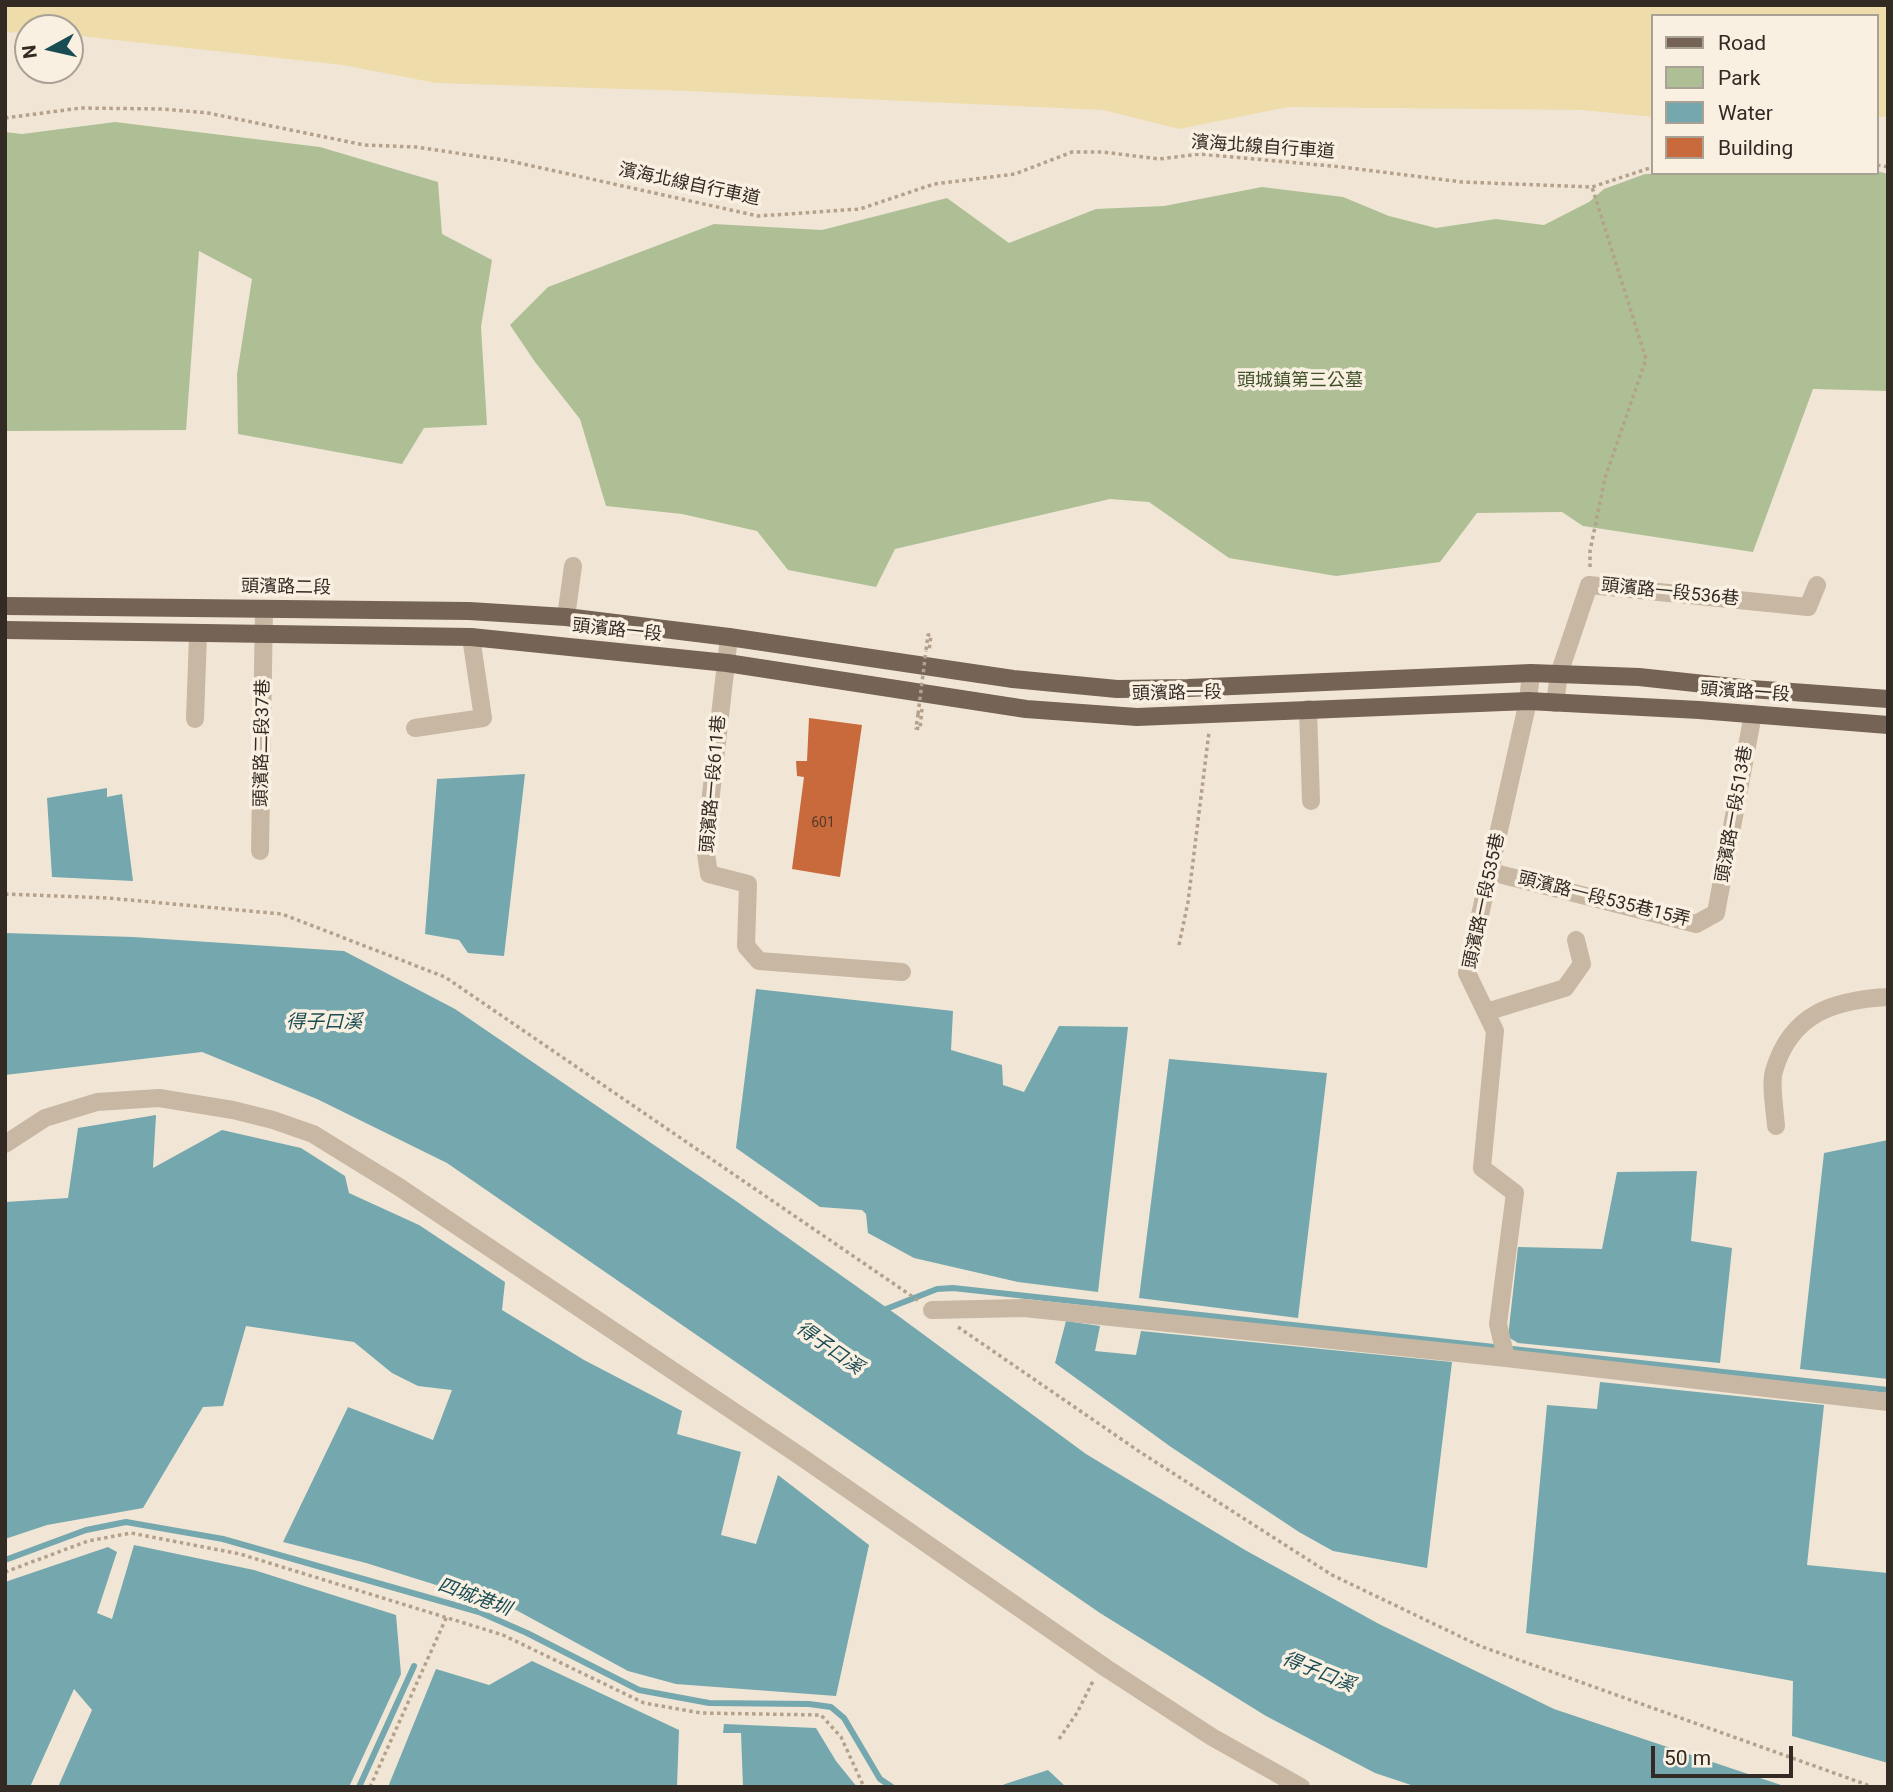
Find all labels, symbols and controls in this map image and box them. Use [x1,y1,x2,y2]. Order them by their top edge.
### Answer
north arrow [14,14,84,84]
legend [1652,14,1879,175]
text: Road [1718,31,1766,55]
text: N [17,43,42,60]
text: Park [1718,66,1760,90]
text: Water [1718,101,1773,125]
street label: 濱海北線自行車道 [1190,132,1336,164]
text: Building [1718,136,1793,160]
street label: 濱海北線自行車道 [616,159,762,211]
park label: 頭城鎮第三公墓 [1237,370,1363,392]
street label: 頭濱路一段536巷 [1600,575,1740,611]
street label: 頭濱路二段 [241,576,331,600]
street label: 頭濱路一段 [571,616,663,646]
street label: 頭濱路二段37巷 [251,679,275,807]
street label: 頭濱路一段 [1699,679,1791,707]
street label: 頭濱路一段 [1132,682,1222,706]
street label: 頭濱路一段611巷 [697,714,731,854]
street label: 頭濱路一段513巷 [1712,744,1758,884]
house number: 601 [811,815,835,831]
street label: 頭濱路一段535巷 [1460,831,1510,971]
street label: 頭濱路一段535巷15弄 [1516,868,1692,932]
water label: 得子口溪 [286,1012,362,1034]
water label: 得子口溪 [791,1318,867,1380]
water label: 四城港圳 [434,1574,514,1622]
water label: 得子口溪 [1278,1648,1358,1698]
scale bar [1655,1732,1797,1776]
text: 50 m [1664,1746,1711,1770]

